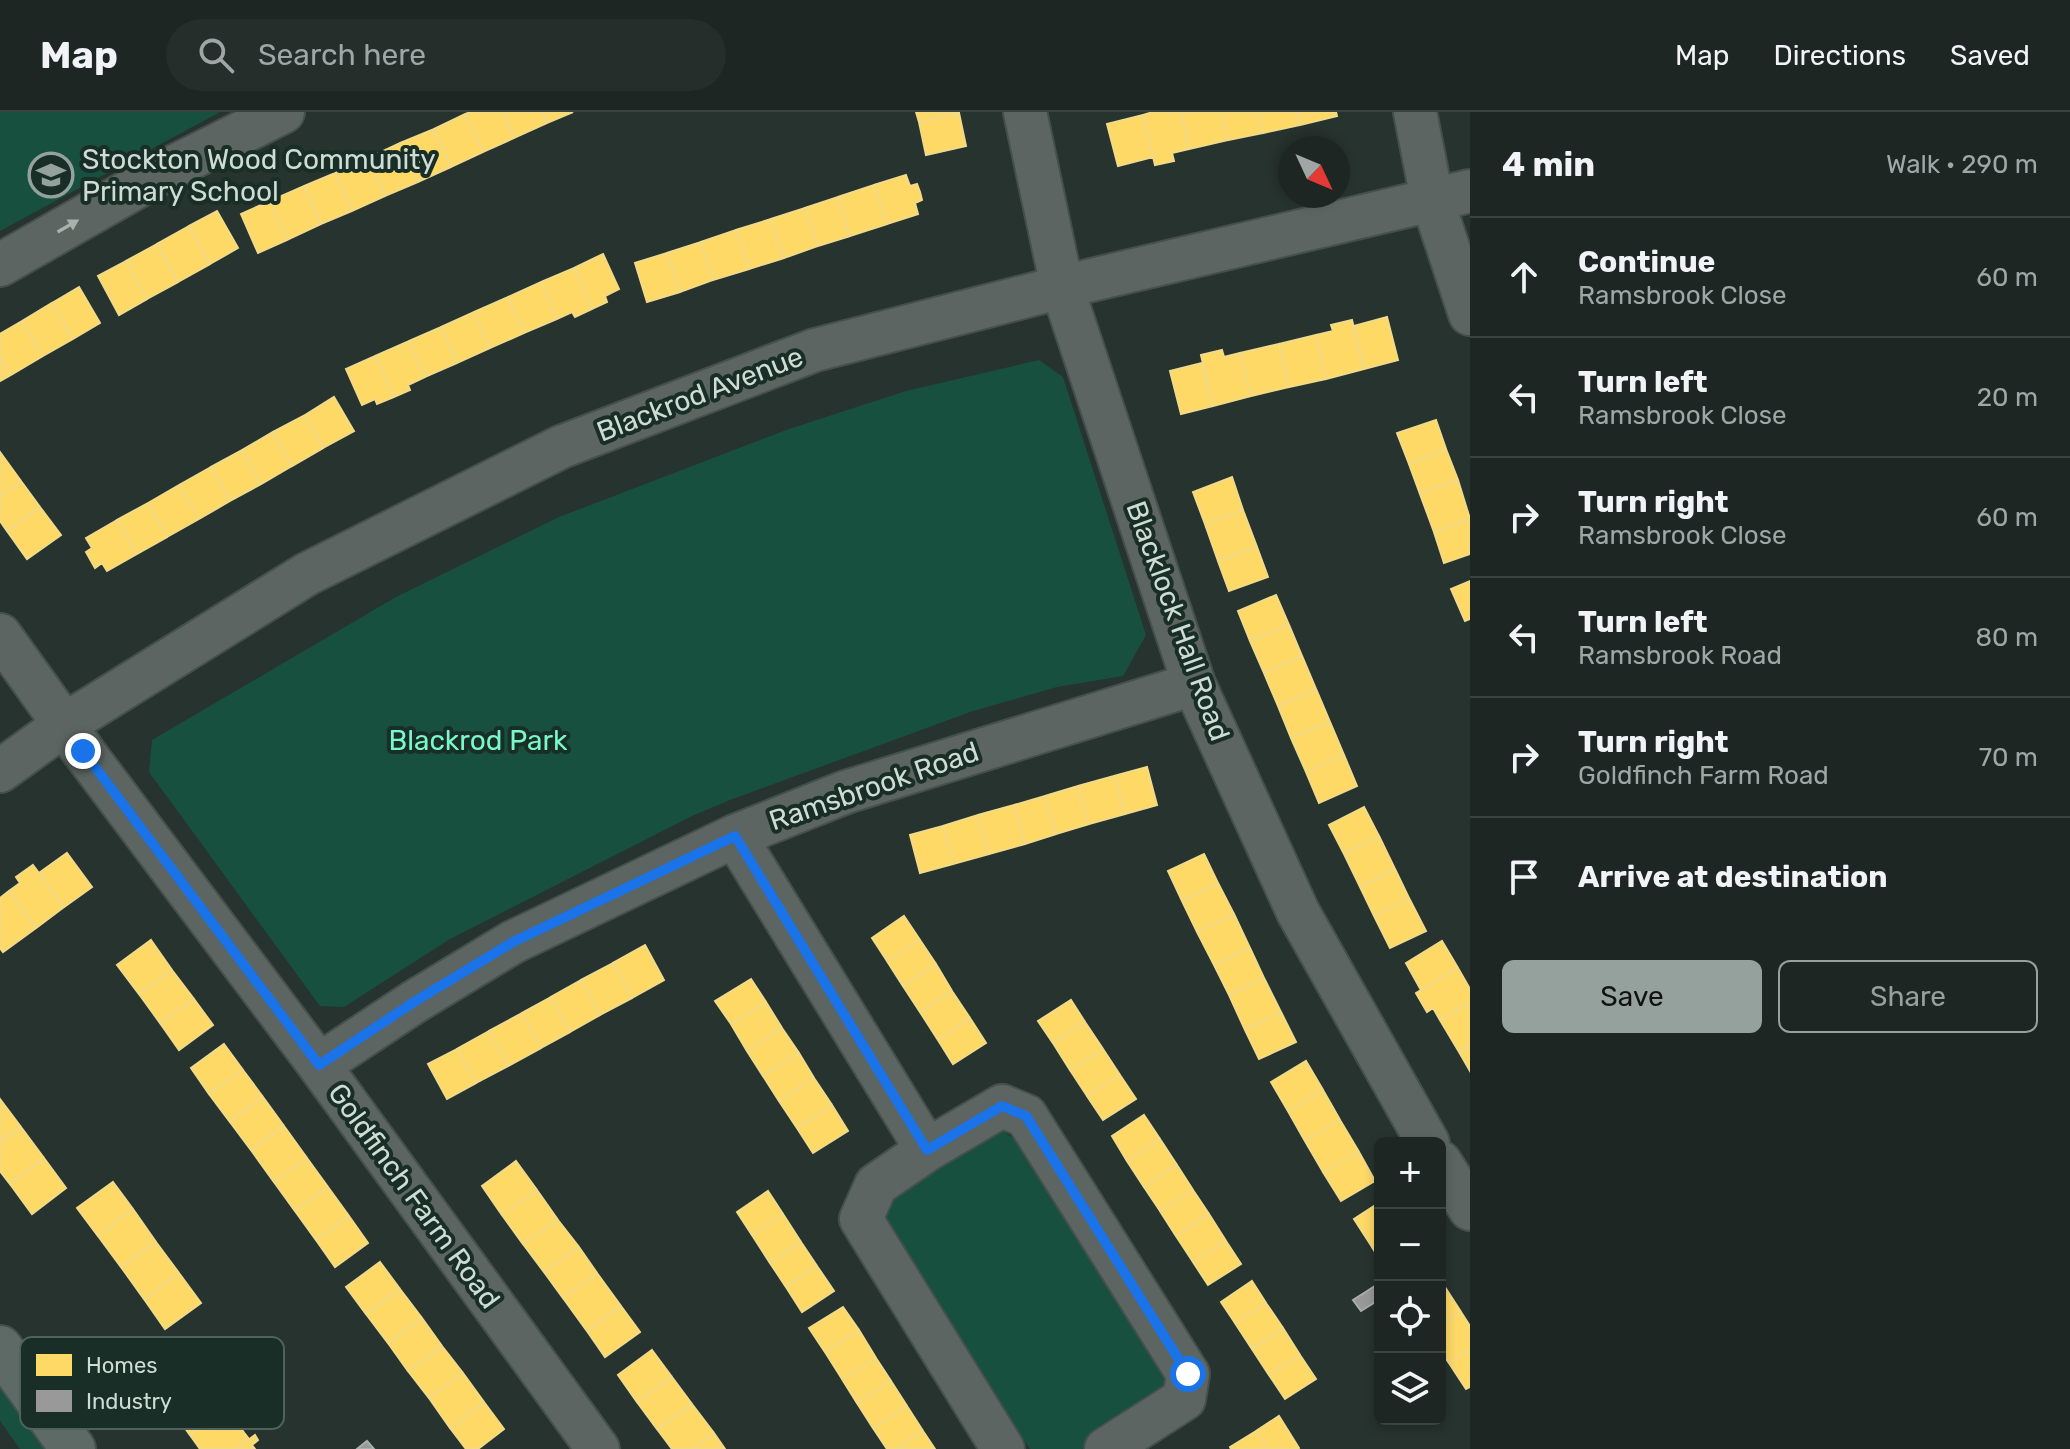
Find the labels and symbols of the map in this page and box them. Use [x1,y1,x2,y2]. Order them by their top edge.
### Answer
north arrow [1278,136,1350,208]
place label: Stockton Wood Community Primary School [82,143,436,208]
school or university icon: Stockton Wood Community Primary School [27,151,75,199]
one-way arrow [57,219,79,233]
street label: Blackrod Avenue [592,340,808,448]
street label: Blacklock Hall Road [1119,497,1237,745]
park label: Blackrod Park [388,724,568,757]
route end [65,733,101,769]
street label: Ramsbrook Road [765,735,983,837]
street label: Goldfinch Farm Road [321,1077,507,1315]
legend [20,1337,284,1429]
text: Homes [86,1352,157,1379]
route start [1170,1356,1206,1392]
text: Industry [86,1388,172,1415]

